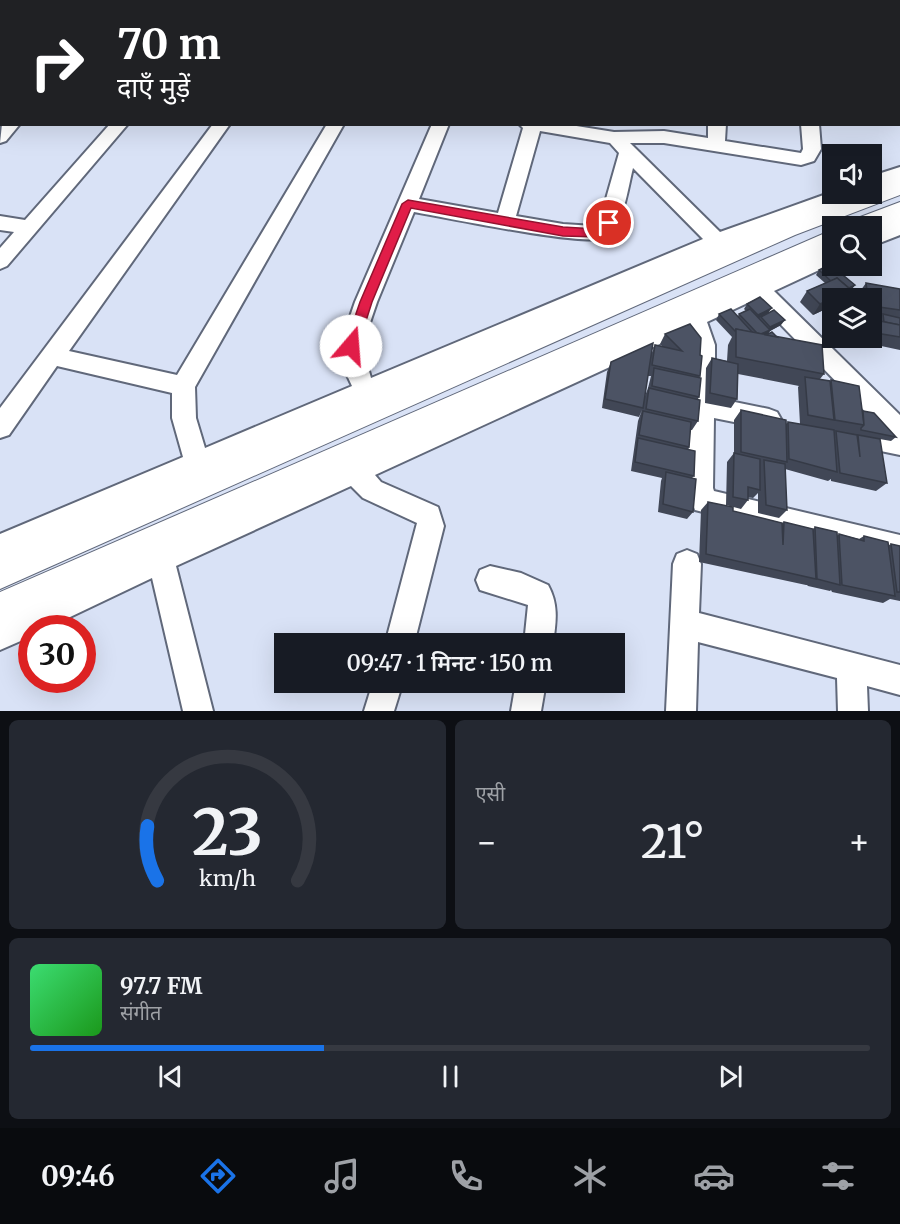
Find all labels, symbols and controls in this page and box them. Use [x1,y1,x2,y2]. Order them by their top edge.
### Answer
text: 70 m [117,18,221,70]
icon: right [18,24,96,102]
text: दाएँ मुड़ें [117,70,190,104]
map controls [822,144,882,348]
button: sound [822,144,882,204]
pin [583,197,634,248]
icon: arrive [592,206,625,239]
button: search [822,216,882,276]
button: layers [822,288,882,348]
position arrow [319,314,383,378]
speed limit sign: 30 [18,615,96,693]
text: 09:47 · 1 मिनट · 150 m [346,649,553,677]
text: एसी [476,781,505,806]
text: 23 [192,794,263,872]
text: 21° [641,814,705,870]
text: − [476,822,498,863]
text: + [848,822,870,863]
text: km/h [199,866,256,893]
text: 97.7 FM [120,972,203,1000]
text: संगीत [120,1000,161,1025]
icon: previous [154,1060,187,1093]
icon: pause [434,1060,467,1093]
icon: next [714,1060,747,1093]
icon: directions [197,1155,239,1197]
icon: music [321,1155,363,1197]
icon: phone [445,1155,487,1197]
icon: climate [569,1155,611,1197]
icon: car [693,1155,735,1197]
icon: filters [817,1155,859,1197]
text: 09:46 [41,1159,115,1193]

